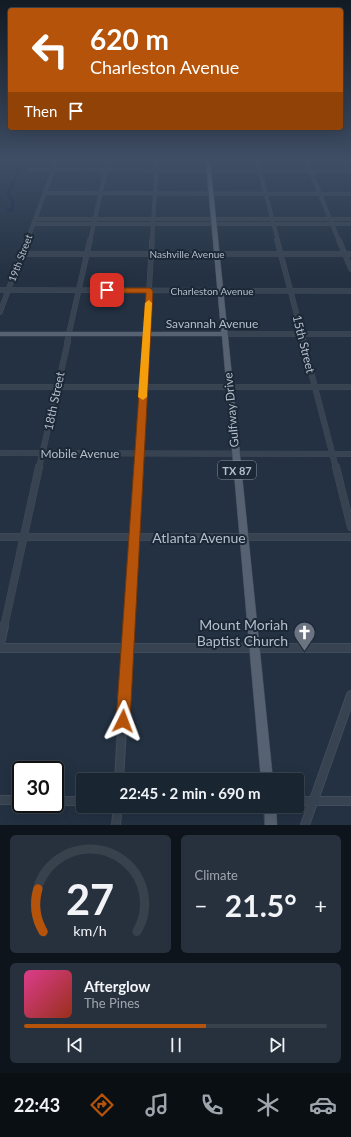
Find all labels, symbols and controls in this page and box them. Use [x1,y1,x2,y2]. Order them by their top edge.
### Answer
text: 620 m [90,22,169,56]
icon: left [24,24,76,76]
text: Charleston Avenue [90,56,239,78]
icon: arrive [65,100,87,122]
text: Then [24,102,57,120]
street label: 19th Street [6,232,35,283]
street label: Nashville Avenue [149,248,225,260]
pin [90,273,124,307]
icon: arrive [96,279,118,301]
street label: Charleston Avenue [171,285,253,297]
street label: 15th Street [290,313,319,375]
street label: Savannah Avenue [166,316,258,331]
street label: 18th Street [40,370,68,432]
street label: Gulfway Drive [220,372,242,448]
street label: Mobile Avenue [41,446,119,461]
road number: TX 87 [218,461,256,479]
street label: Atlanta Avenue [152,529,246,546]
place label: Mount Moriah Baptist Church [197,616,288,649]
church icon: Mount Moriah Baptist Church [291,619,317,652]
position arrow [102,700,144,742]
speed limit sign: 30 [12,761,64,813]
text: 22:45 · 2 min · 690 m [120,784,260,802]
text: Climate [195,867,238,883]
text: 27 [66,874,114,924]
text: 21.5° [225,887,297,923]
text: − [195,892,207,919]
text: + [314,892,327,919]
text: km/h [74,922,107,939]
text: Afterglow [84,977,150,995]
text: The Pines [84,995,140,1011]
icon: previous [64,1034,86,1056]
icon: pause [165,1034,187,1056]
icon: next [266,1034,288,1056]
icon: directions [88,1091,116,1119]
icon: music [143,1091,171,1119]
icon: phone [198,1091,226,1119]
icon: climate [254,1091,282,1119]
icon: car [309,1091,337,1119]
text: 22:43 [14,1094,60,1116]

